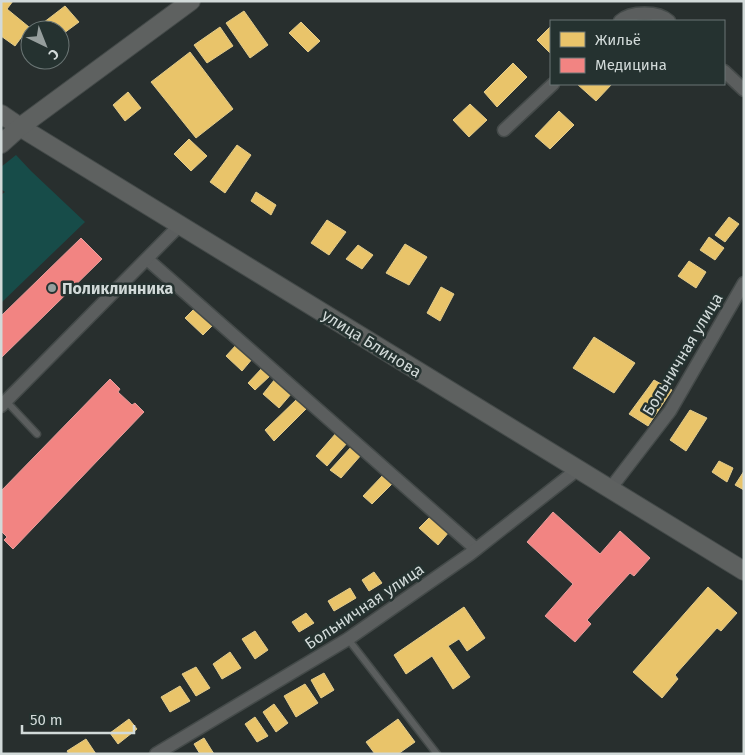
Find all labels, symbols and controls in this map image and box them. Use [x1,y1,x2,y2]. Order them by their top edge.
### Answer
north arrow [20,20,70,70]
legend [550,20,725,85]
text: Жильё [595,31,641,49]
text: С [45,45,62,63]
text: Медицина [595,56,667,74]
place label: Поликлинника [62,279,173,298]
marker: Поликлинника [46,282,58,294]
street label: Больничная улица [638,290,727,419]
street label: улица Блинова [319,305,425,381]
street label: Больничная улица [301,559,427,653]
scale bar [22,702,135,734]
text: 50 m [30,711,63,729]

